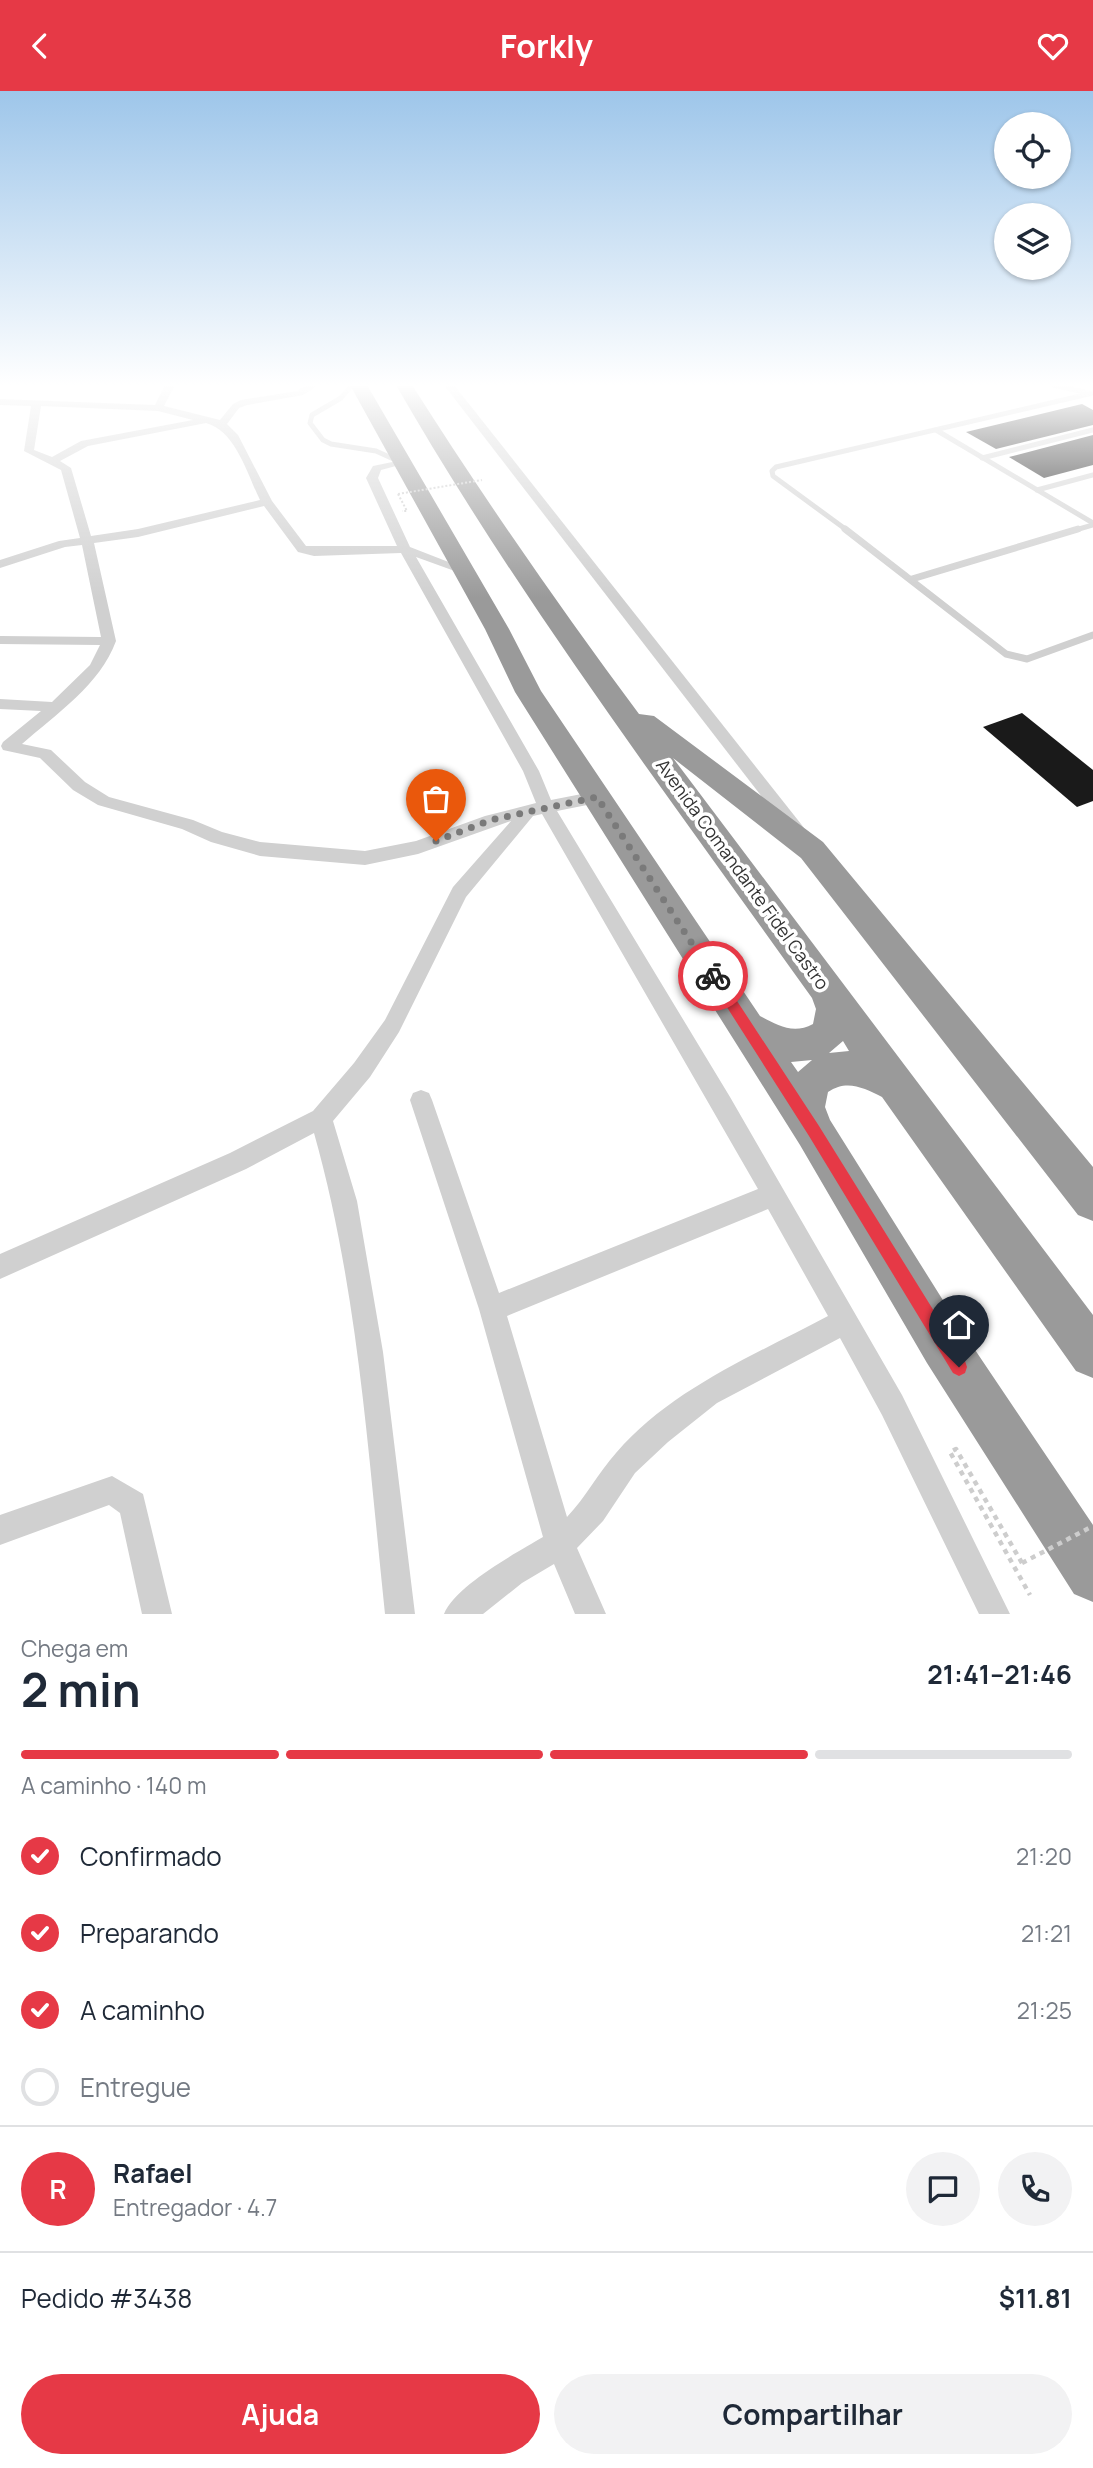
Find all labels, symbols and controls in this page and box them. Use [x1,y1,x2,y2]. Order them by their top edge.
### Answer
text: Forkly [500,24,593,68]
icon: back [21,27,59,65]
icon: heart [1034,27,1072,65]
map controls [994,112,1071,280]
button: locate [994,112,1071,189]
button: layers [994,203,1071,280]
street label: Avenida Comandante Fidel Castro [651,754,835,994]
pin [406,769,466,841]
icon: bag [417,780,455,818]
courier [678,941,748,1011]
icon: bike [694,957,732,995]
pin [929,1295,989,1367]
icon: home [940,1306,978,1344]
text: Chega em [21,1632,128,1664]
text: 21:41–21:46 [927,1656,1072,1692]
text: 2 min [21,1658,141,1721]
text: A caminho · 140 m [21,1769,206,1801]
icon: check [21,1837,59,1875]
text: Confirmado [80,1838,222,1874]
text: 21:20 [1016,1840,1072,1872]
icon: check [21,1914,59,1952]
text: Preparando [80,1915,219,1951]
text: 21:21 [1021,1917,1072,1949]
icon: check [21,1991,59,2029]
text: A caminho [80,1992,205,2028]
text: 21:25 [1017,1994,1072,2026]
text: Entregue [80,2069,191,2105]
button: chat [906,2152,980,2226]
button: phone [998,2152,1072,2226]
text: Rafael [113,2155,193,2191]
text: R [49,2171,67,2207]
text: Entregador · 4.7 [113,2191,277,2223]
text: Pedido #3438 [21,2280,192,2316]
text: $11.81 [999,2280,1072,2316]
button: Ajuda [21,2374,540,2454]
button: Compartilhar [554,2374,1072,2454]

